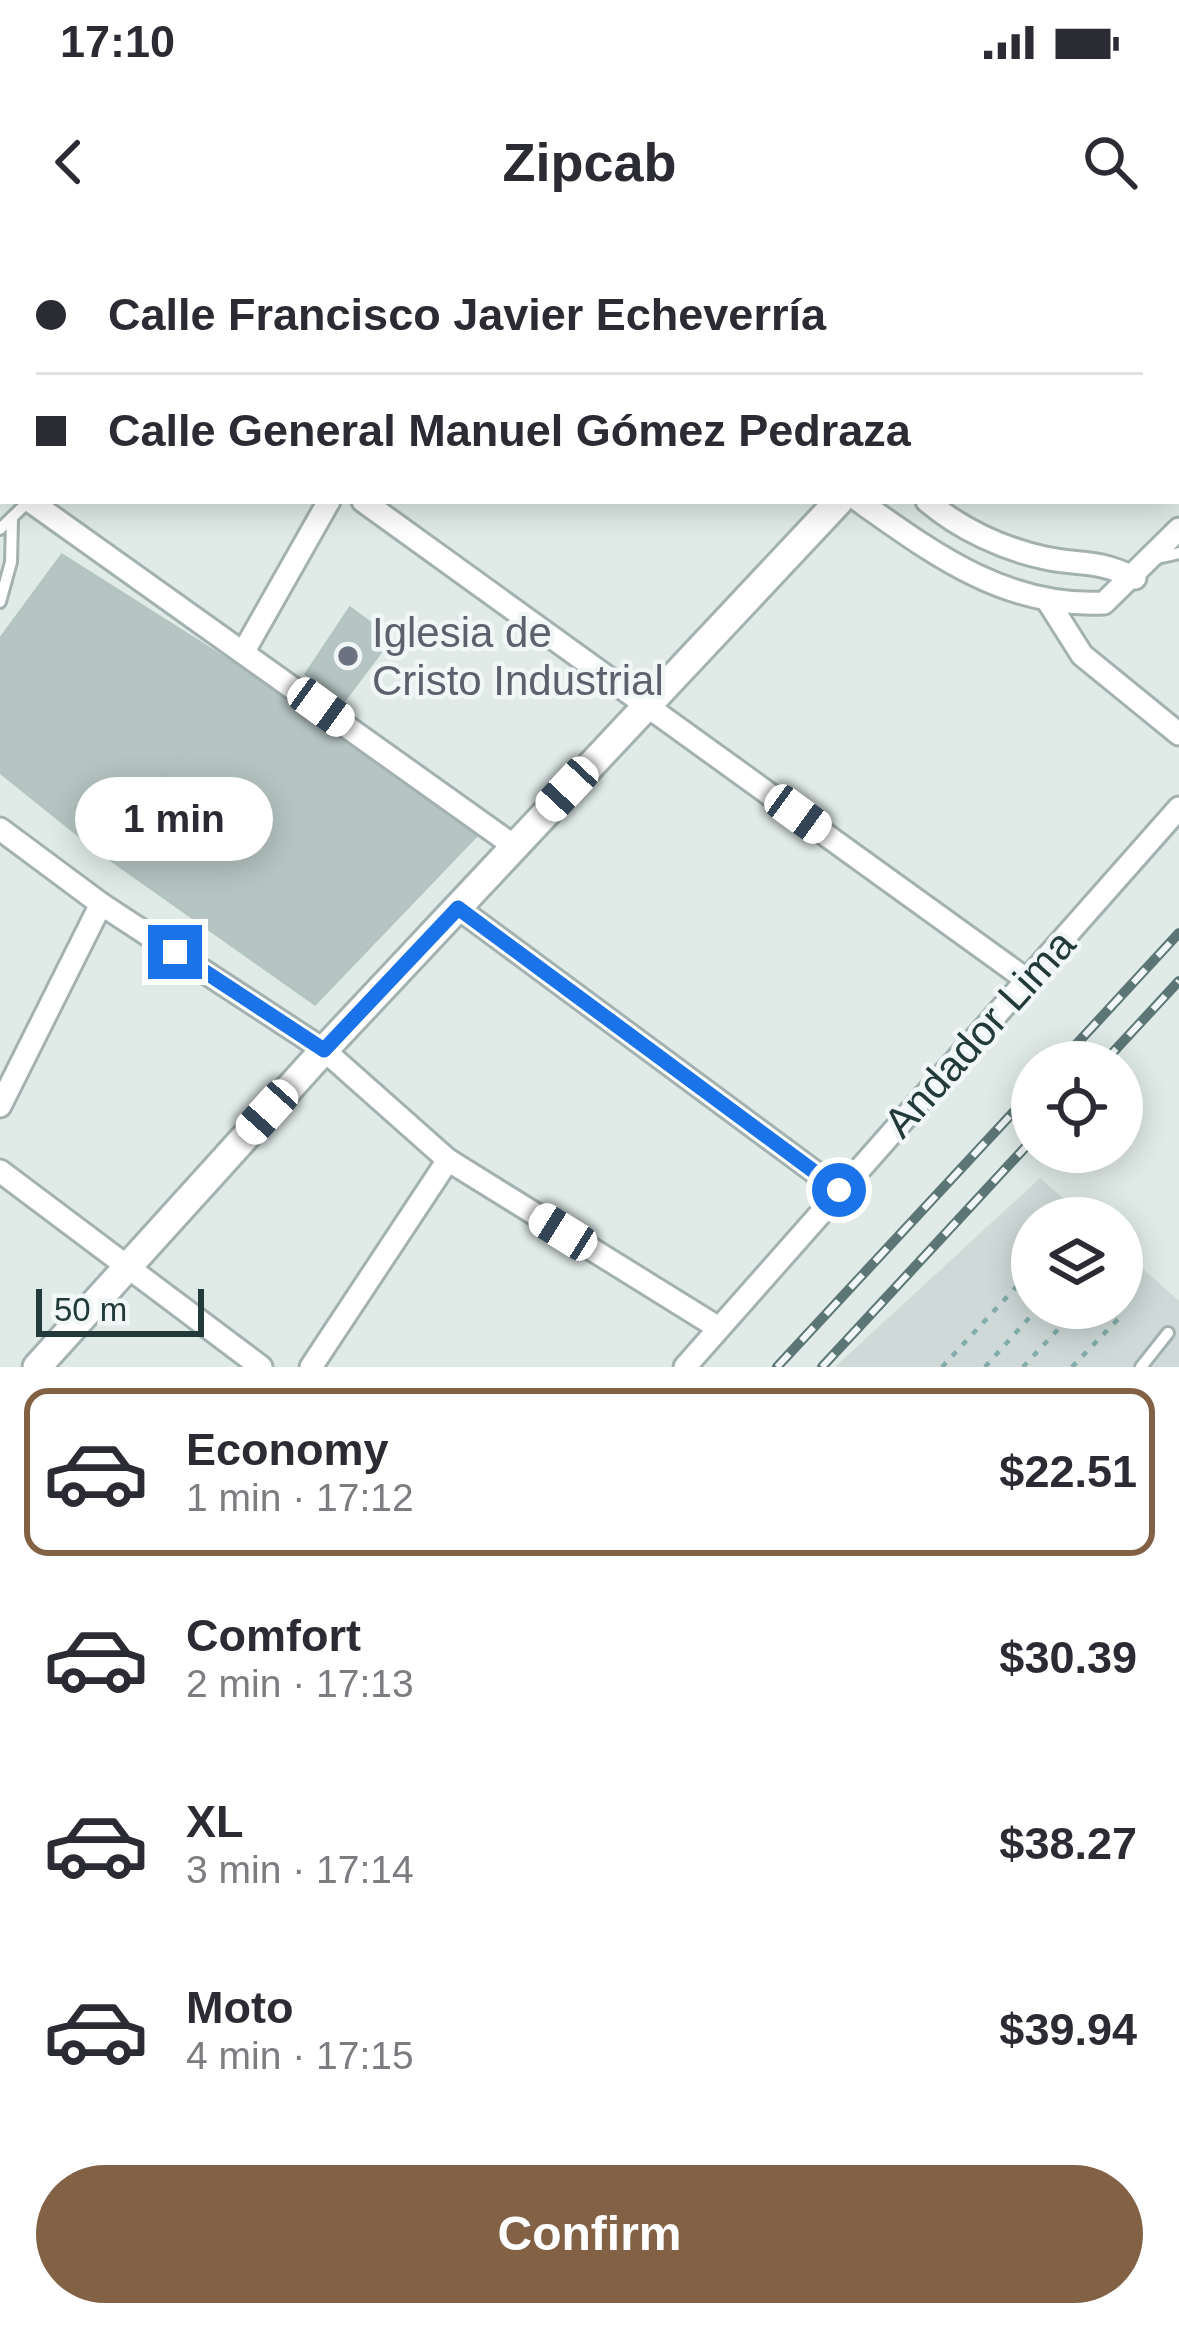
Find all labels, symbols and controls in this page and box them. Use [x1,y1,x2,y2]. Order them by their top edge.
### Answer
text: 17:10 [60,16,175,67]
icon: back [36,129,102,195]
icon: search [1077,129,1143,195]
text: Zipcab [502,132,677,192]
text: Calle Francisco Javier Echeverría [108,289,826,340]
text: Calle General Manuel Gómez Pedraza [108,405,911,456]
place label: Iglesia de Cristo Industrial [372,609,664,704]
marker: Iglesia de Cristo Industrial [335,643,361,669]
car [281,671,361,743]
car [529,750,605,828]
callout: 1 min [76,778,274,862]
car [758,778,838,850]
text: 1 min [123,797,225,840]
street label: Andador Lima [874,920,1085,1146]
route end [148,925,202,979]
map controls [1011,1041,1143,1329]
button: locate [1011,1041,1143,1173]
car [230,1073,304,1151]
route start [812,1163,866,1217]
button: layers [1011,1197,1143,1329]
car [523,1198,603,1266]
scale bar [36,1283,204,1336]
text: 50 m [54,1291,127,1328]
icon: car [42,1418,150,1526]
text: Economy [186,1424,389,1475]
text: $22.51 [999,1446,1137,1497]
text: 1 min · 17:12 [186,1476,414,1519]
icon: car [42,1604,150,1712]
text: Comfort [186,1610,361,1661]
text: $30.39 [999,1632,1137,1683]
text: 2 min · 17:13 [186,1662,414,1705]
icon: car [42,1790,150,1898]
text: XL [186,1796,244,1847]
text: $38.27 [999,1818,1137,1869]
text: 3 min · 17:14 [186,1848,414,1891]
icon: car [42,1976,150,2084]
text: Moto [186,1982,293,2033]
text: $39.94 [999,2004,1137,2055]
text: 4 min · 17:15 [186,2034,414,2077]
button: Confirm [36,2165,1143,2303]

